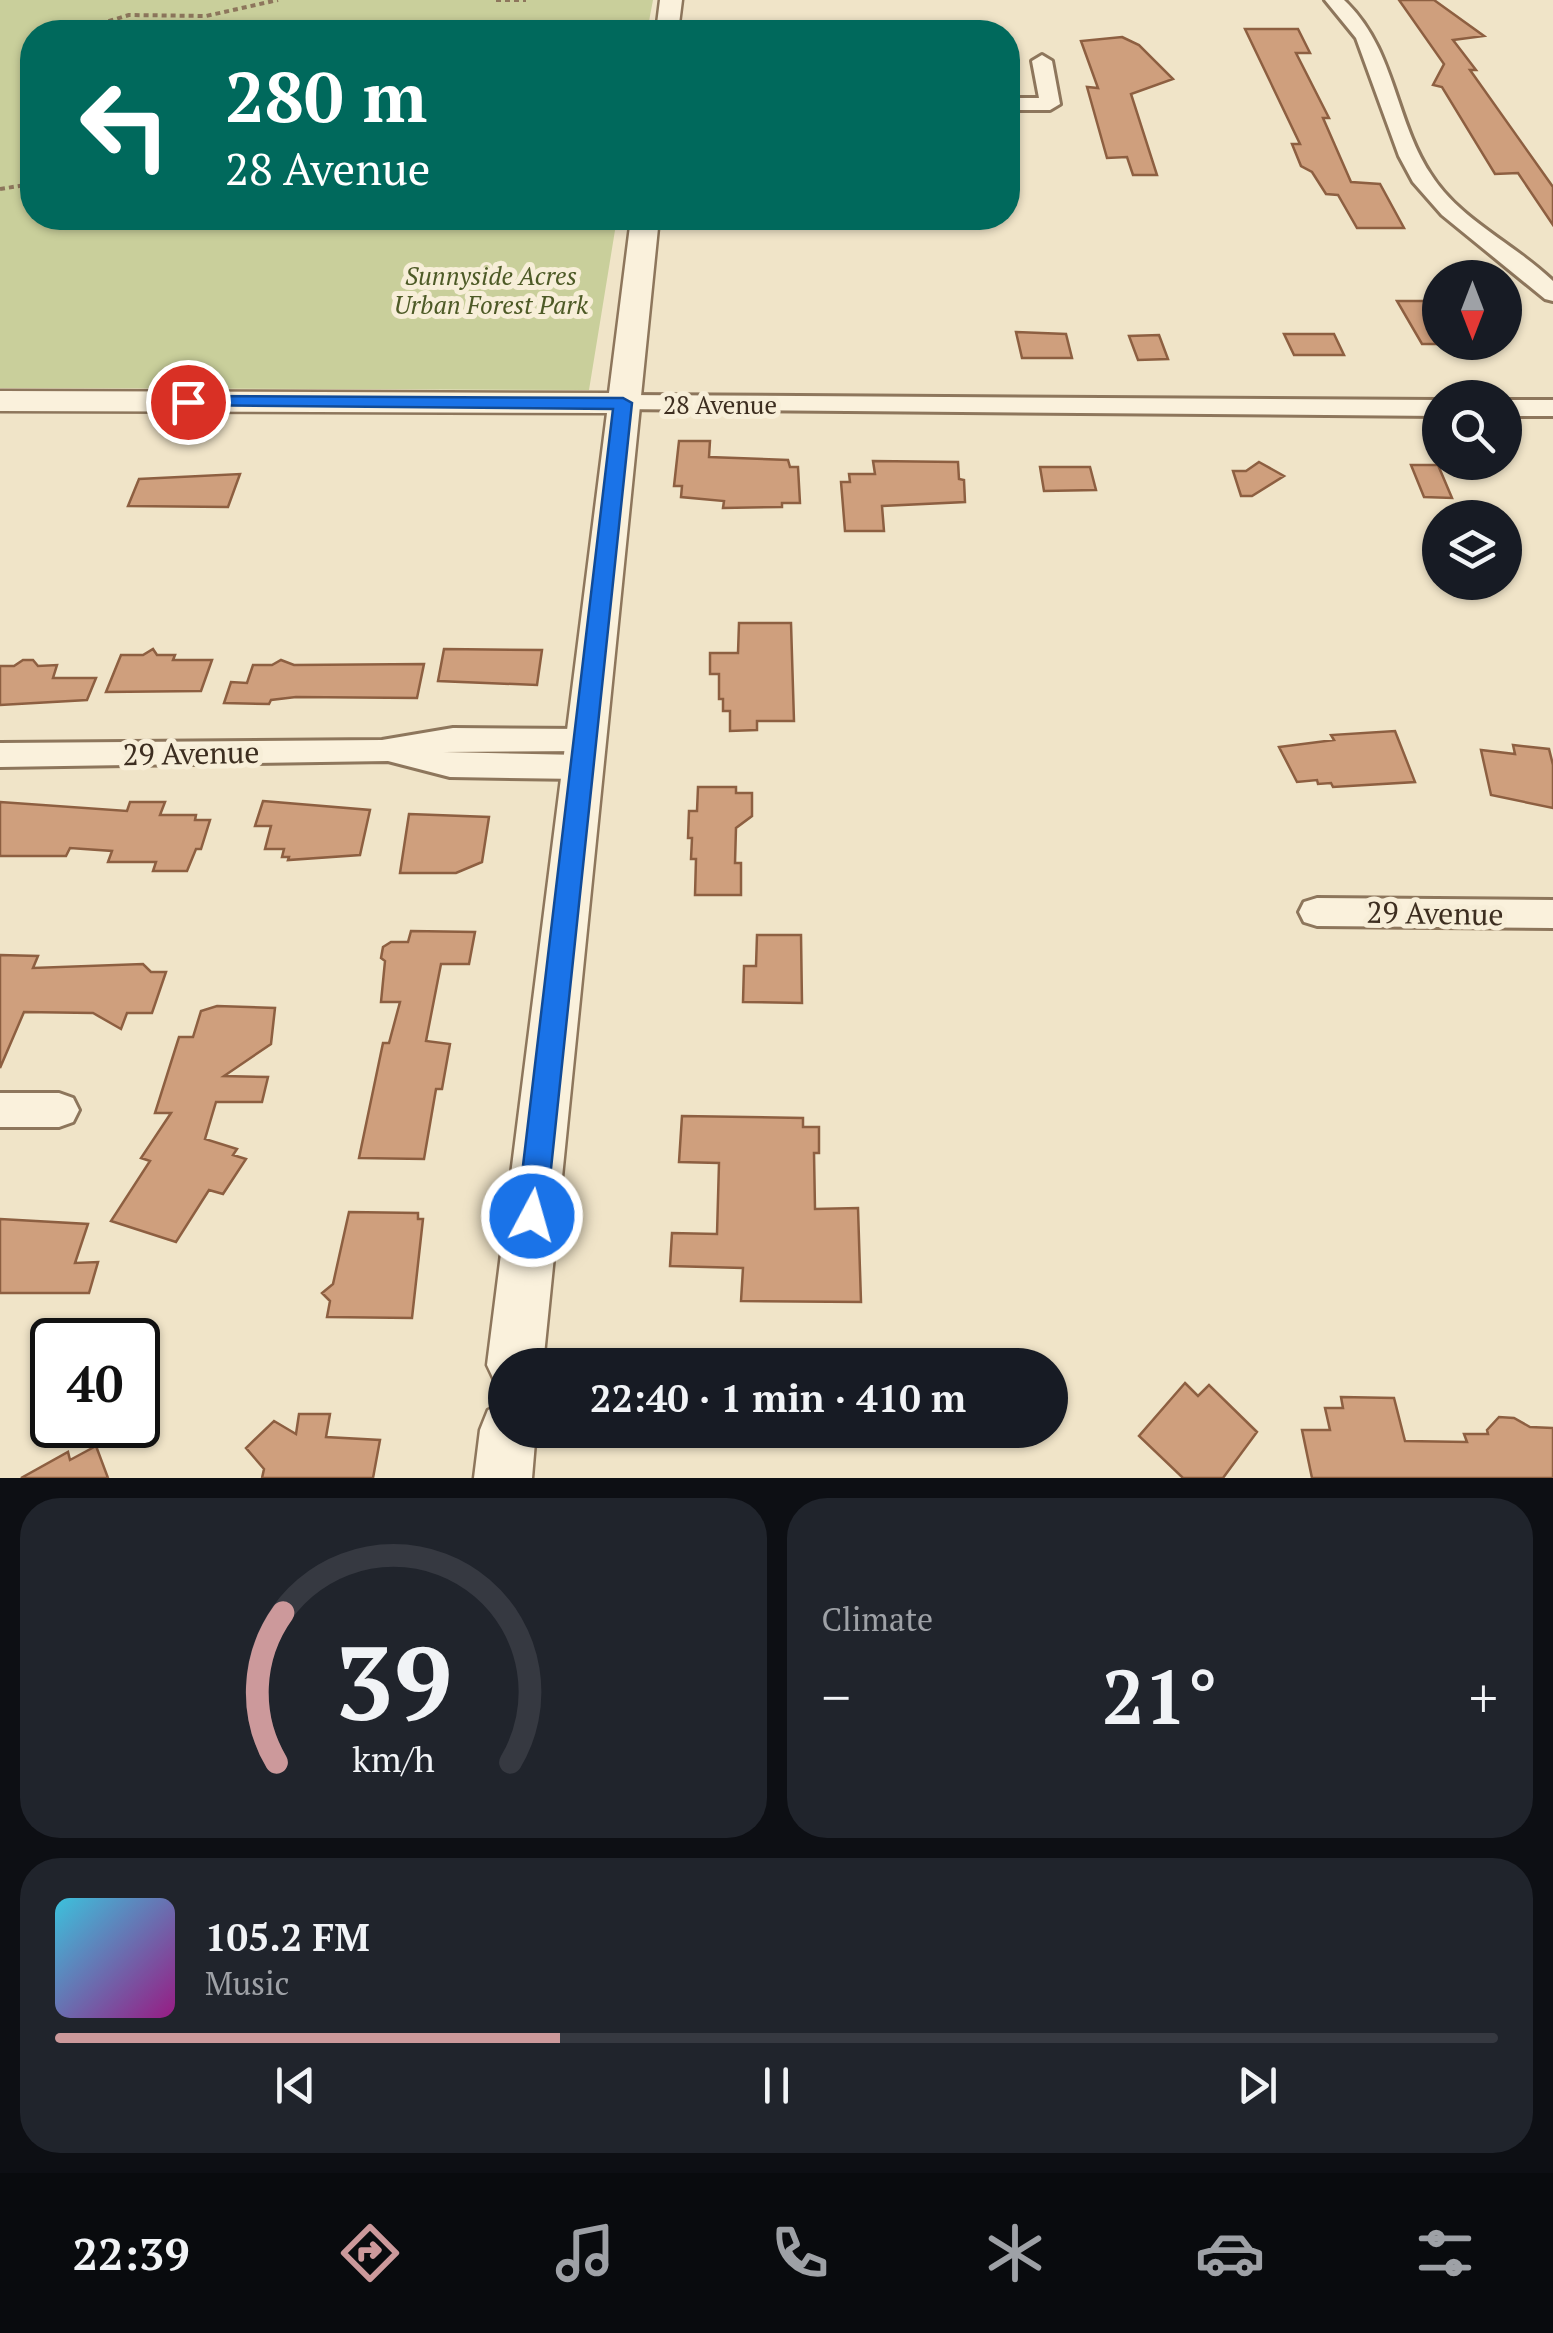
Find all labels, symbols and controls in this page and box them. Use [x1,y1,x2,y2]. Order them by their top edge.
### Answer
text: 280 m [225,49,427,142]
icon: left [60,60,190,190]
text: 28 Avenue [225,138,430,198]
park label: Sunnyside Acres Urban Forest Park [394,259,589,321]
north arrow [1422,260,1522,360]
map controls [1422,260,1522,600]
pin [146,360,231,445]
icon: arrive [161,375,216,430]
button: search [1422,380,1522,480]
street label: 28 Avenue [663,388,777,421]
button: layers [1422,500,1522,600]
street label: 29 Avenue [122,732,260,774]
street label: 29 Avenue [1366,892,1504,934]
position arrow [480,1164,584,1268]
speed limit sign: 40 [30,1318,160,1448]
text: 22:40 · 1 min · 410 m [590,1373,966,1423]
text: Climate [822,1598,933,1640]
text: 39 [334,1612,452,1750]
text: 21° [1102,1646,1218,1745]
text: − [822,1660,851,1733]
text: + [1469,1660,1498,1733]
text: km/h [352,1735,435,1782]
text: 105.2 FM [205,1912,370,1962]
text: Music [205,1962,290,2004]
icon: previous [268,2058,323,2113]
icon: pause [749,2058,804,2113]
icon: next [1230,2058,1285,2113]
icon: directions [335,2218,405,2288]
icon: music [550,2218,620,2288]
icon: phone [765,2218,835,2288]
icon: climate [980,2218,1050,2288]
icon: car [1195,2218,1265,2288]
icon: filters [1410,2218,1480,2288]
text: 22:39 [73,2223,190,2283]

